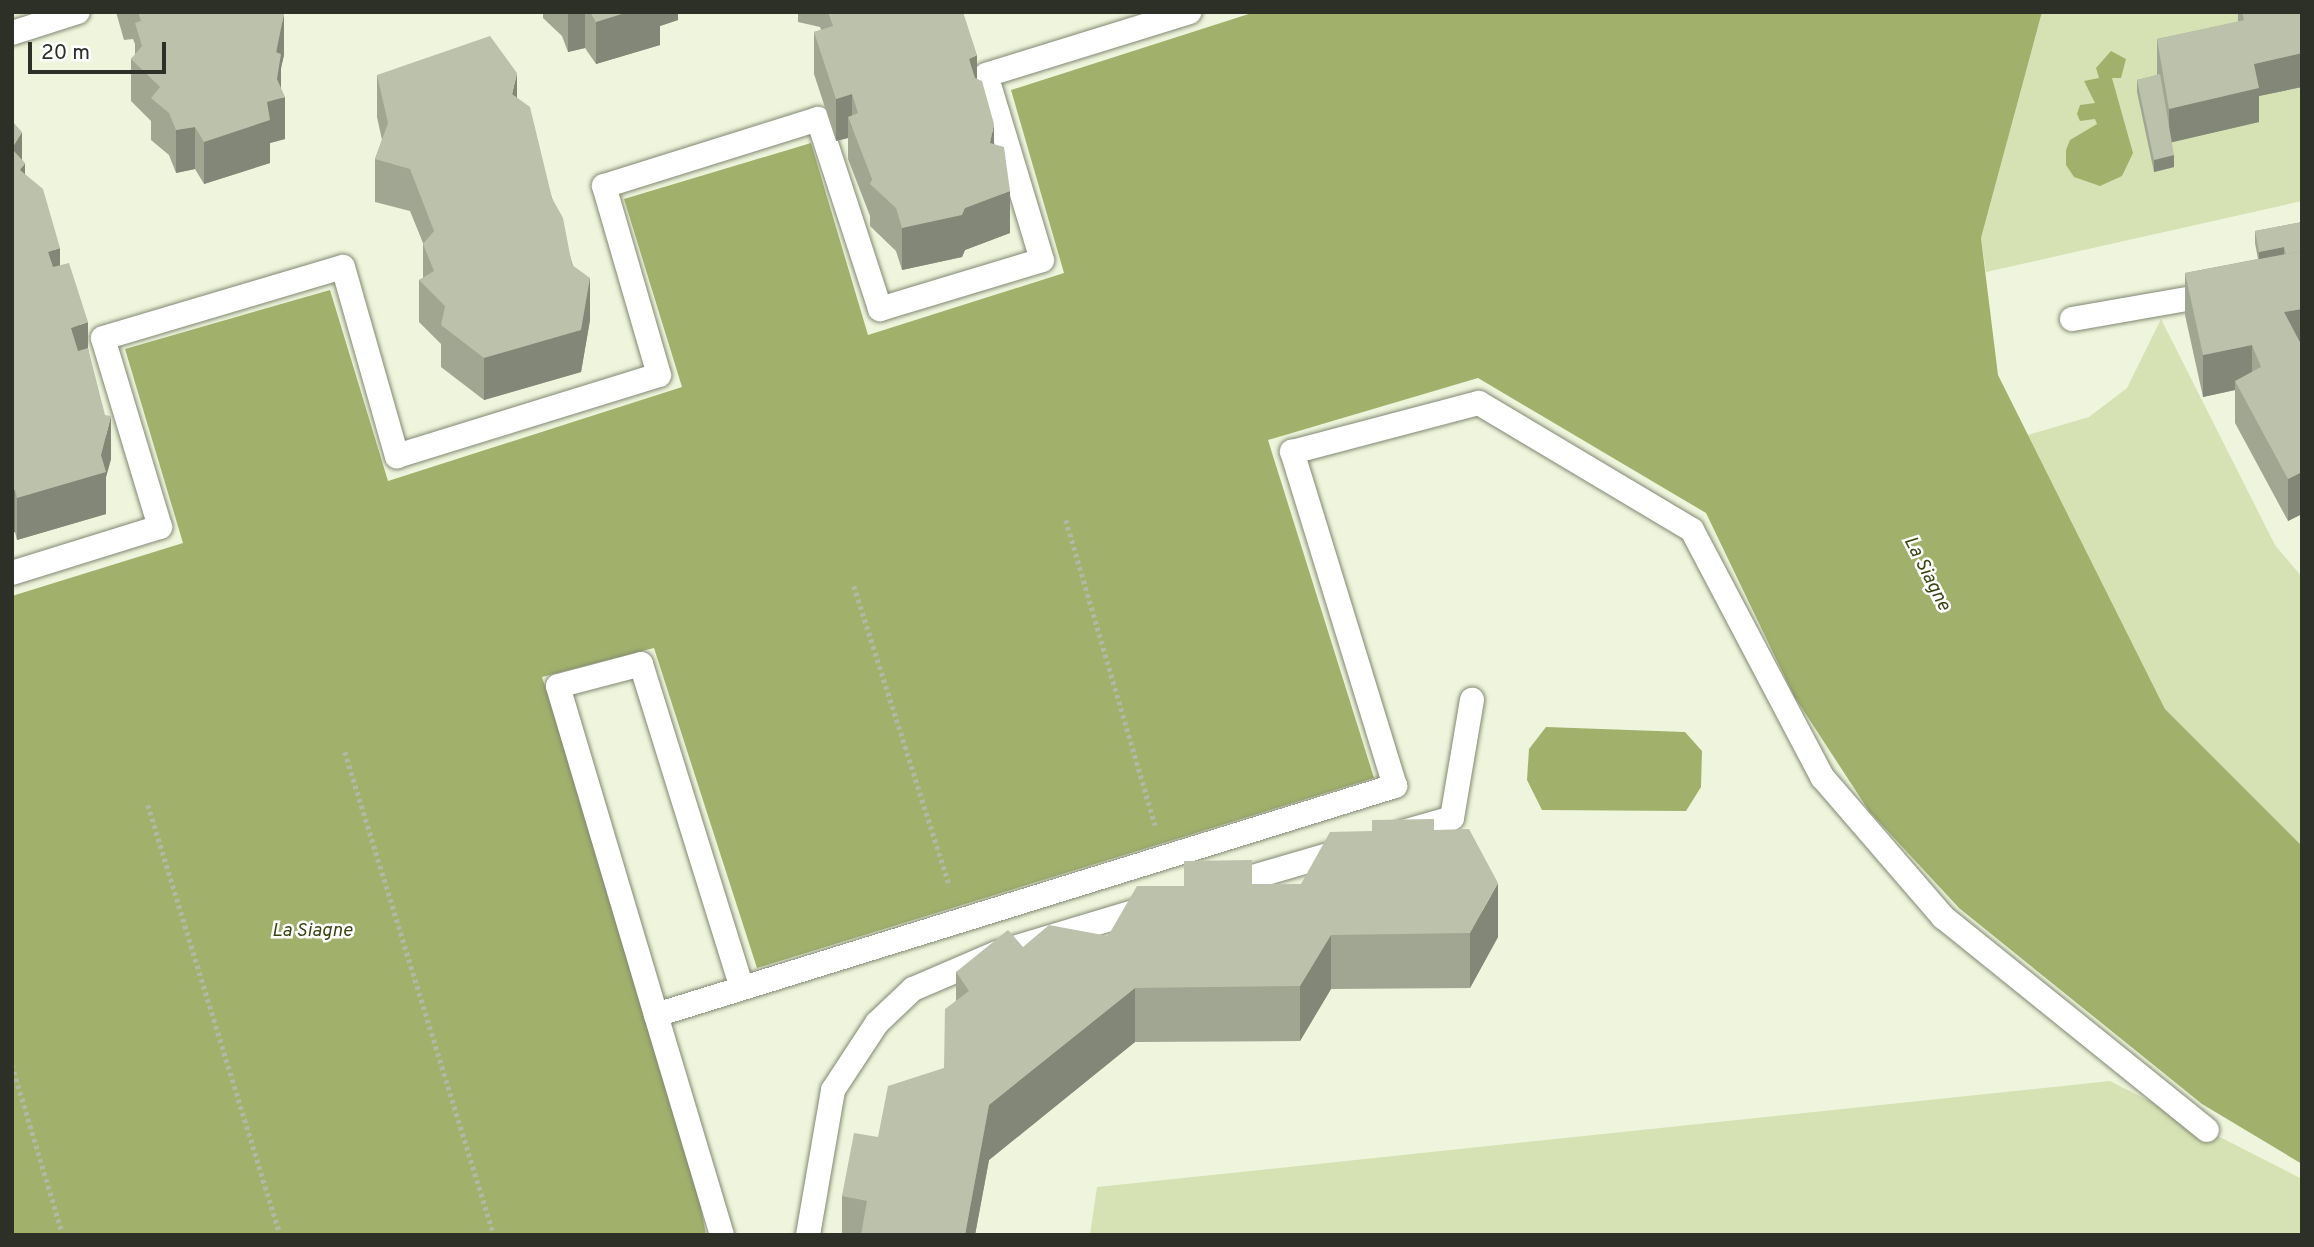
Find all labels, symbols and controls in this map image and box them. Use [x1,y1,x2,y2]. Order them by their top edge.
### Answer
scale bar [32,28,170,72]
text: 20 m [41,40,90,67]
water label: La Siagne [1898,533,1954,615]
water label: La Siagne [272,921,352,943]

